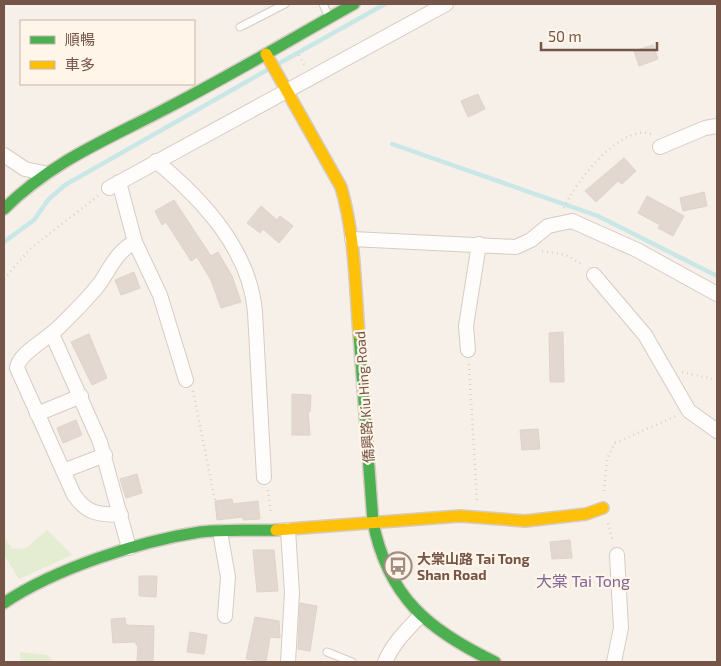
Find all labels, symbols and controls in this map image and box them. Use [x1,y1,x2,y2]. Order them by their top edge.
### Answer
legend [20,20,195,85]
scale bar [541,20,657,52]
text: 50 m [548,27,582,45]
text: 順暢 [65,30,95,48]
text: 車多 [65,55,95,73]
street label: 僑興路 Kiu Hing Road [351,331,377,463]
place label: 大棠山路 Tai Tong Shan Road [417,550,530,583]
bus stop icon: 大棠山路 Tai Tong Shan Road [383,551,413,581]
district label: 大棠 Tai Tong [536,571,630,590]

